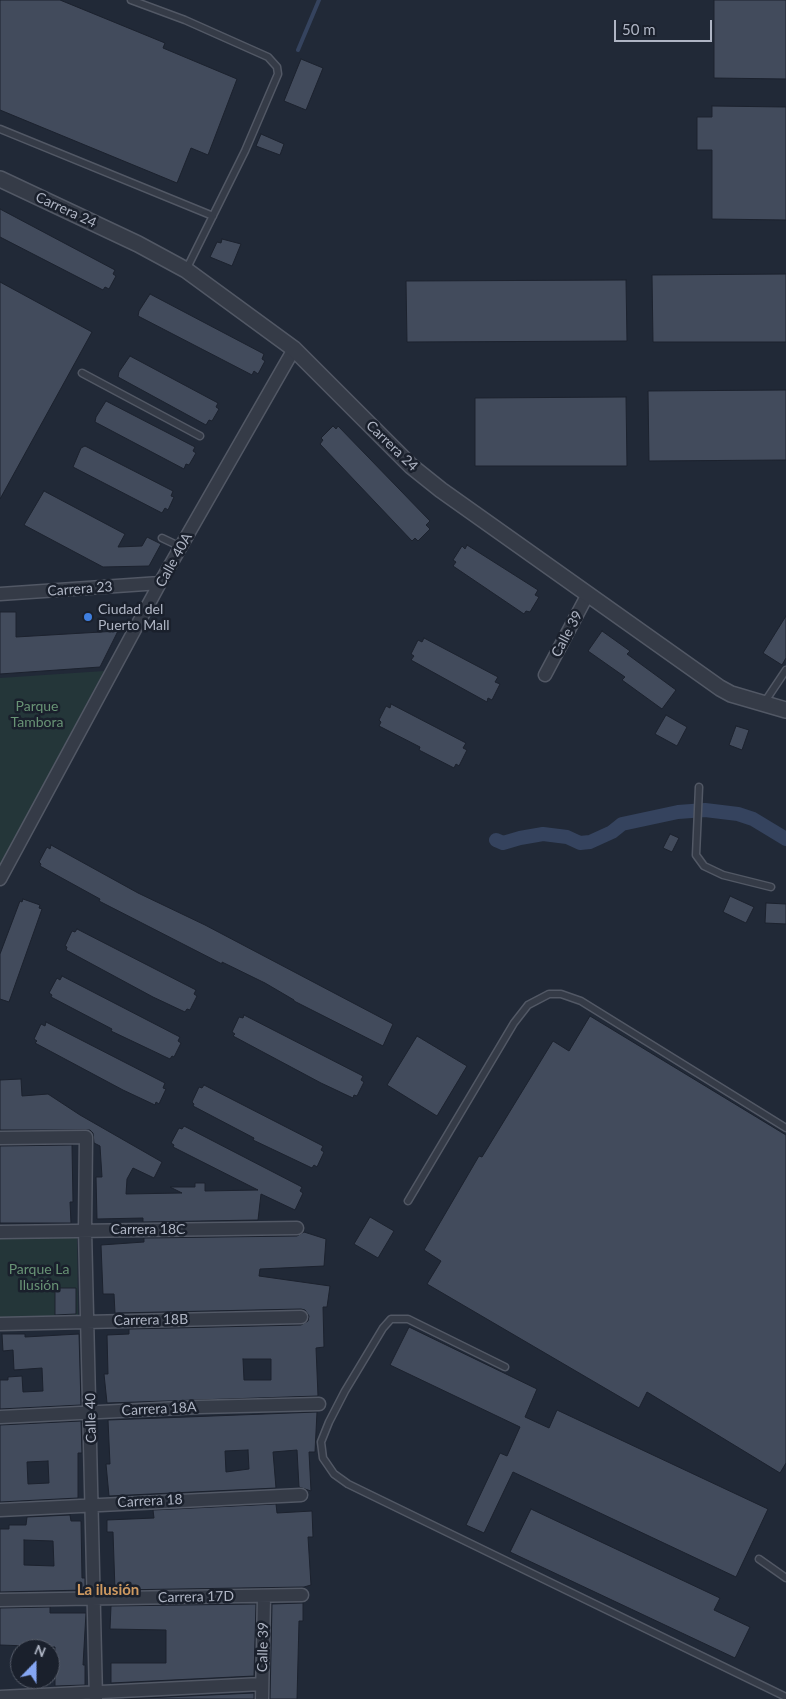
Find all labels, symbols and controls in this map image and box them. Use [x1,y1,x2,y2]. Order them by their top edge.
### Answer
scale bar [616,10,714,42]
text: 50 m [622,20,656,38]
street label: Carrera 24 [33,189,99,231]
street label: Carrera 24 [363,417,421,475]
street label: Calle 40A [152,530,196,590]
street label: Carrera 23 [47,578,113,600]
place label: Ciudad del Puerto Mall [98,601,169,634]
street label: Calle 39 [548,608,586,660]
marker: Ciudad del Puerto Mall [82,611,94,623]
park label: Parque Tambora [11,698,63,730]
street label: Carrera 18C [111,1221,185,1237]
park label: Parque La Ilusión [9,1261,69,1294]
street label: Carrera 18B [114,1311,188,1329]
street label: Calle 40 [82,1393,100,1443]
street label: Carrera 18A [121,1399,197,1419]
street label: Carrera 18 [117,1491,183,1511]
district label: La ilusión [77,1581,139,1599]
street label: Carrera 17D [158,1588,234,1606]
street label: Calle 39 [254,1622,272,1672]
north arrow [10,1639,60,1689]
text: N [32,1641,49,1660]

